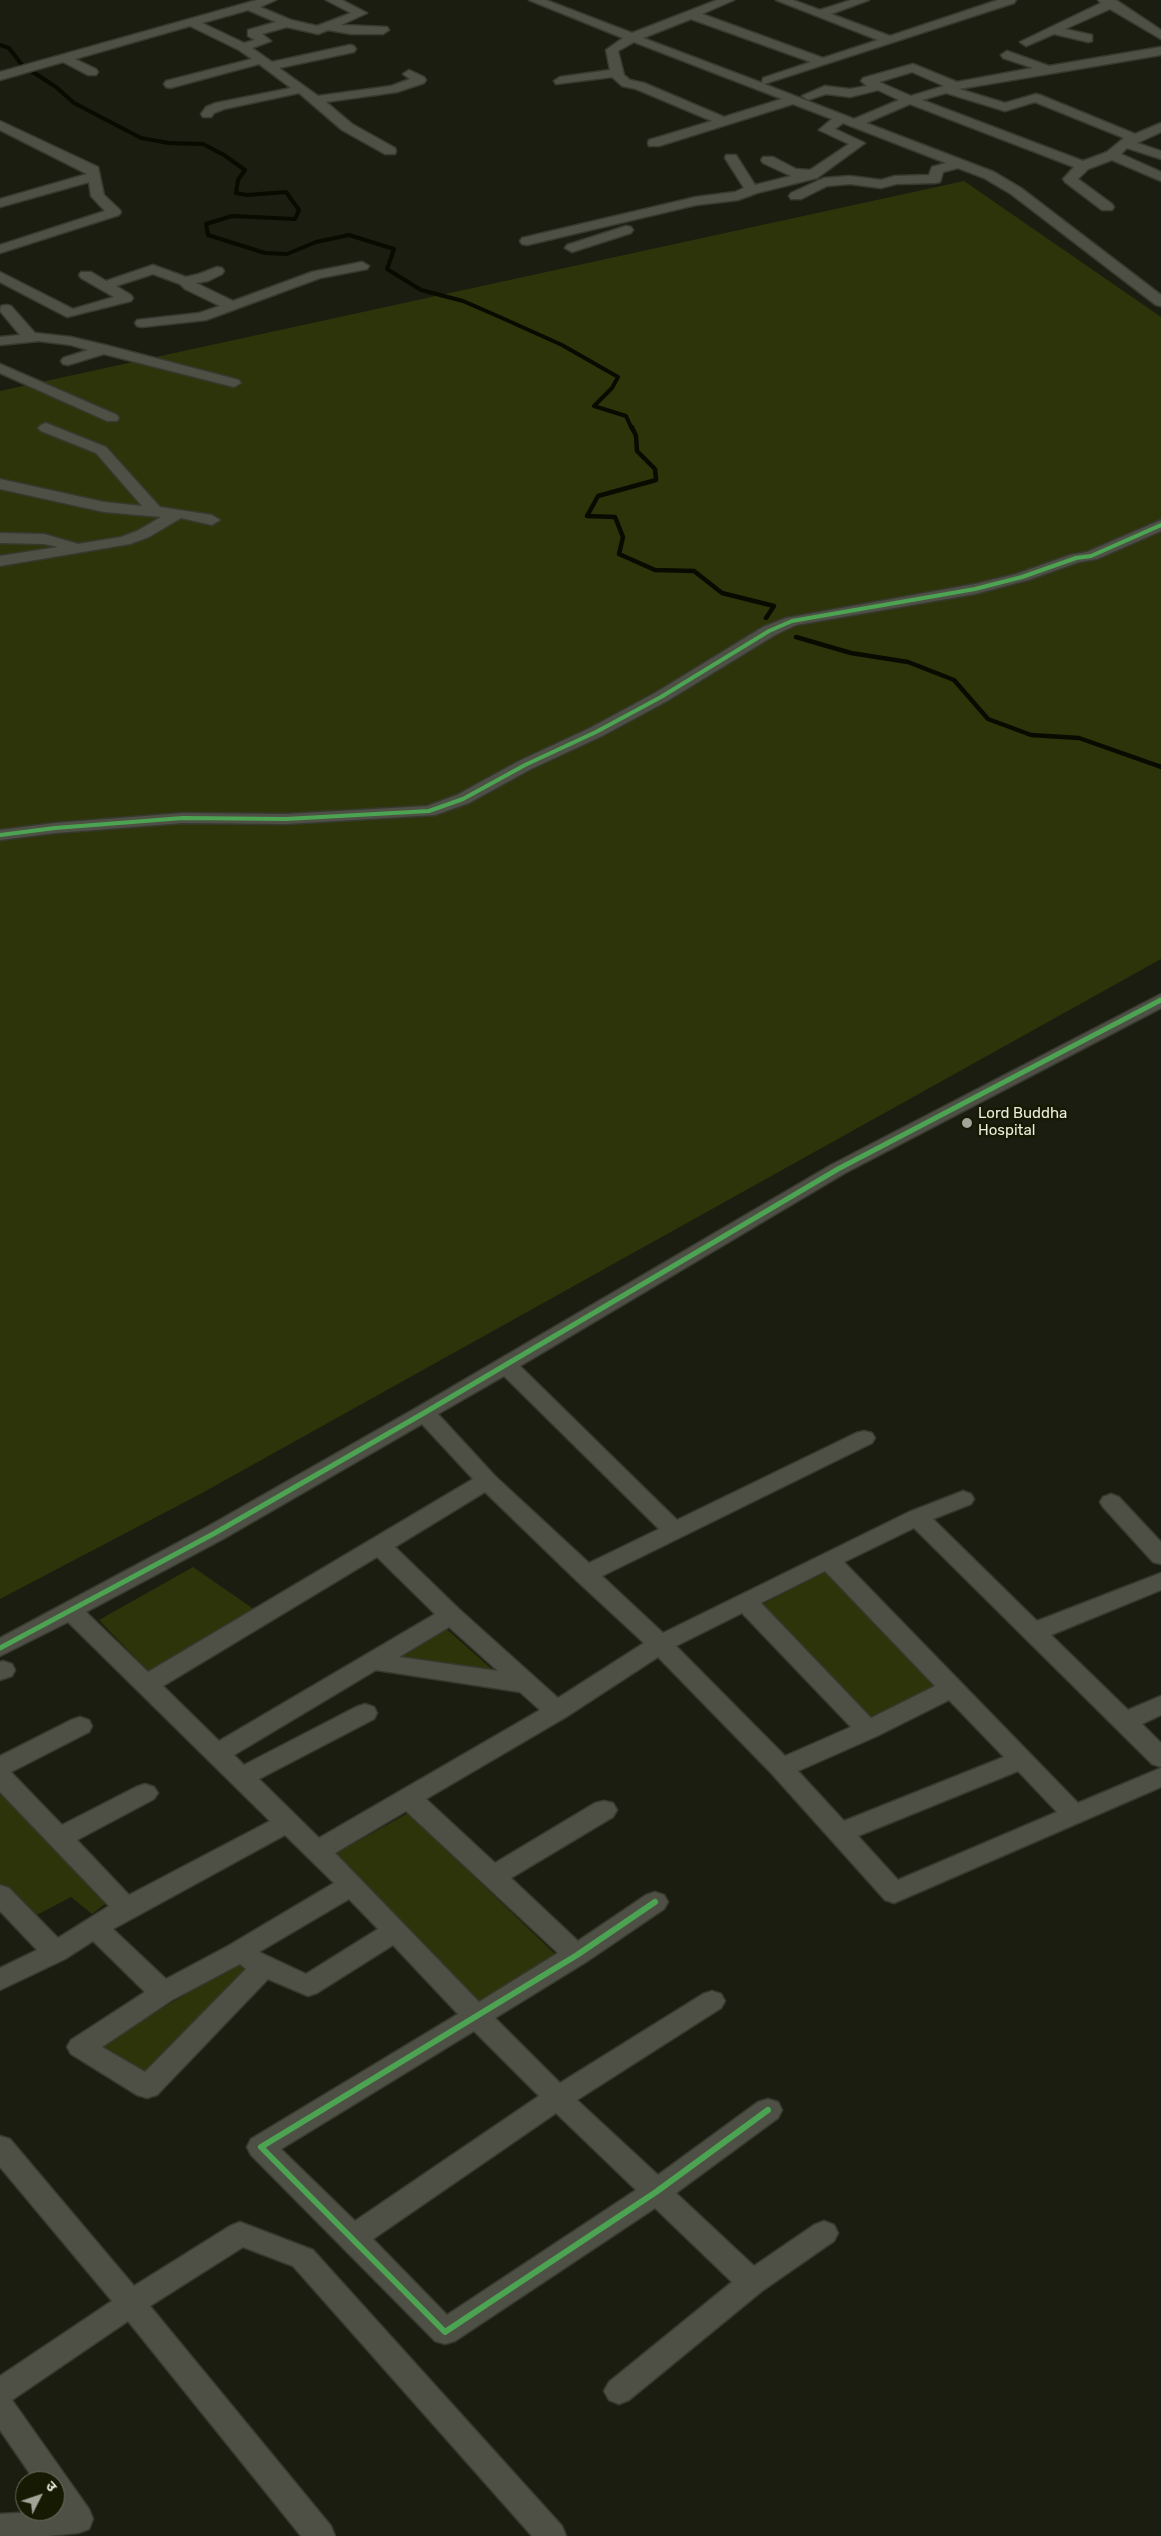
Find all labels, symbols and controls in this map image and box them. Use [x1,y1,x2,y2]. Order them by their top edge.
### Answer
place label: Lord Buddha Hospital [978,1105,1067,1140]
marker: Lord Buddha Hospital [960,1116,974,1130]
north arrow [15,2471,65,2521]
text: उ [42,2478,60,2495]

